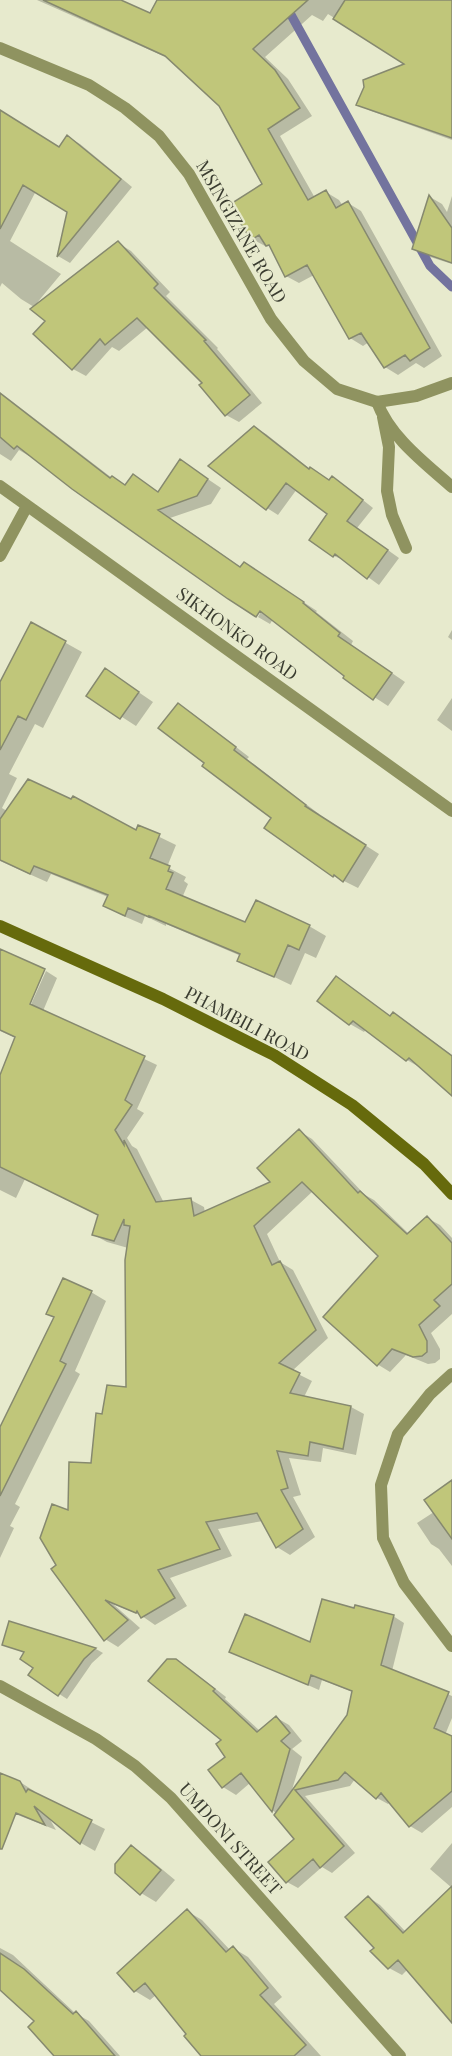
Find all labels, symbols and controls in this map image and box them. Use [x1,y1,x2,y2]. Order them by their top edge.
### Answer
street label: MSINGIZANE ROAD [191,156,293,307]
street label: SIKHONKO ROAD [172,581,303,685]
street label: PHAMBILI ROAD [181,980,314,1066]
street label: UMDONI STREET [174,1777,288,1900]

